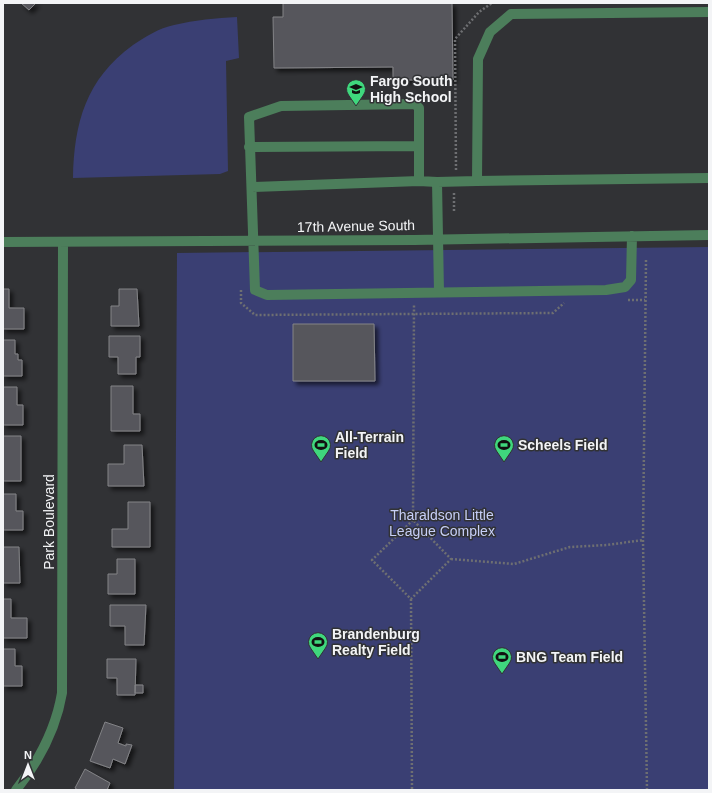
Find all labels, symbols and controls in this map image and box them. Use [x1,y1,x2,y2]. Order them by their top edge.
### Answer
place label: Fargo South High School [370,73,452,105]
school or university icon: Fargo South High School [345,78,367,106]
street label: 17th Avenue South [297,217,415,235]
place label: All-Terrain Field [335,429,404,461]
sports icon: All-Terrain Field [310,434,332,462]
sports icon: Scheels Field [493,434,515,462]
place label: Scheels Field [518,437,607,453]
street label: Park Boulevard [41,474,57,570]
park label: Tharaldson Little League Complex [389,507,495,539]
place label: Brandenburg Realty Field [332,626,420,658]
sports icon: Brandenburg Realty Field [307,631,329,659]
sports icon: BNG Team Field [491,646,513,674]
place label: BNG Team Field [516,649,623,665]
north arrow [8,745,48,785]
text: N [24,749,32,761]

